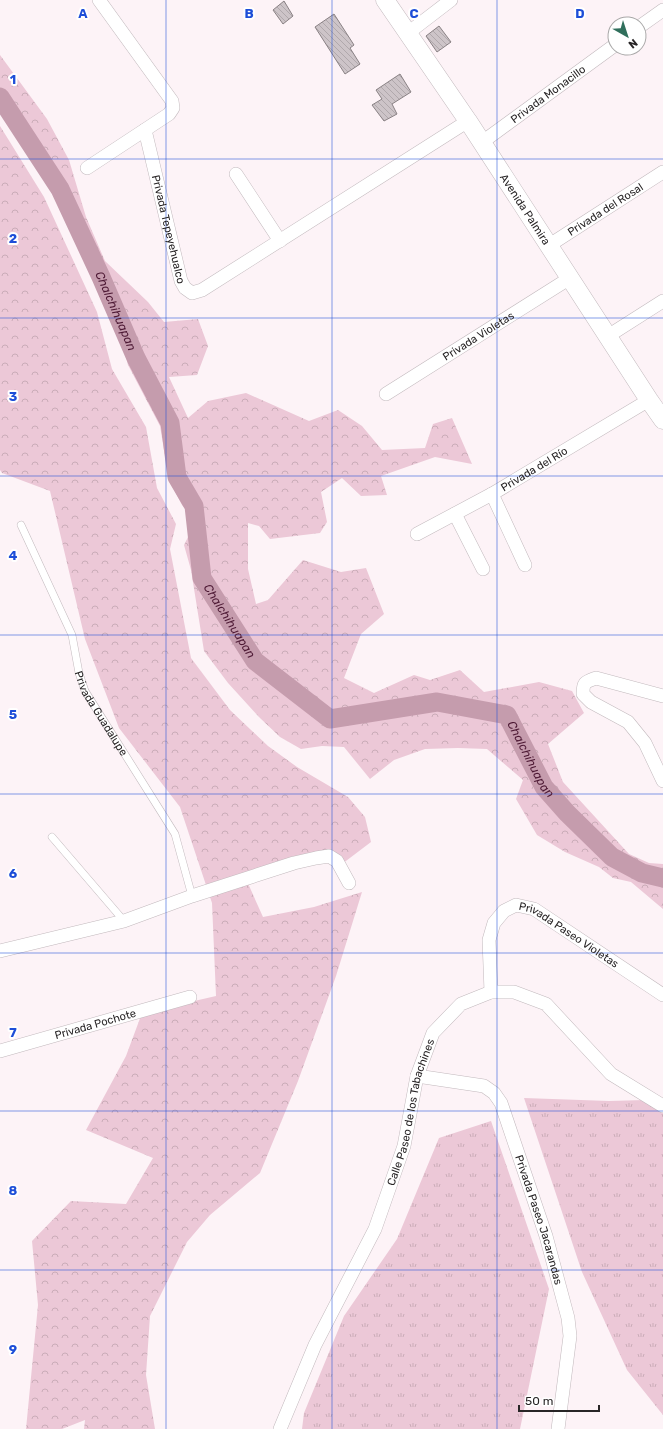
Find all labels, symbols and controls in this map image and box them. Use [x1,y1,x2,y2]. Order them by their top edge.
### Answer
text: A [78,6,88,21]
text: B [244,6,254,21]
text: C [409,6,419,21]
text: D [575,6,585,21]
north arrow [607,16,647,56]
text: N [626,36,640,51]
street label: Privada Monacillo [508,62,588,126]
text: 1 [10,72,16,87]
street label: Avenida Palmira [497,171,553,247]
street label: Privada Tepeyehualco [149,173,188,285]
street label: Privada del Rosal [565,180,645,238]
text: 2 [9,231,17,246]
water label: Chalchihuapan [92,269,139,353]
street label: Privada Violetas [440,308,517,363]
text: 3 [9,389,18,404]
street label: Privada del Río [498,444,570,494]
text: 4 [9,548,18,563]
water label: Chalchihuapan [201,581,258,661]
street label: Privada Guadalupe [72,669,131,758]
text: 5 [9,707,17,722]
water label: Chalchihuapan [504,718,557,800]
text: 6 [9,866,18,881]
street label: Privada Paseo Violetas [518,899,622,970]
street label: Privada Pochote [53,1006,137,1042]
text: 7 [9,1025,17,1040]
street label: Calle Paseo de los Tabachines [384,1037,437,1187]
street label: Privada Paseo Jacarandas [513,1153,565,1286]
text: 8 [9,1183,18,1198]
text: 9 [9,1342,17,1357]
scale bar [519,1387,599,1413]
text: 50 m [525,1394,553,1408]

